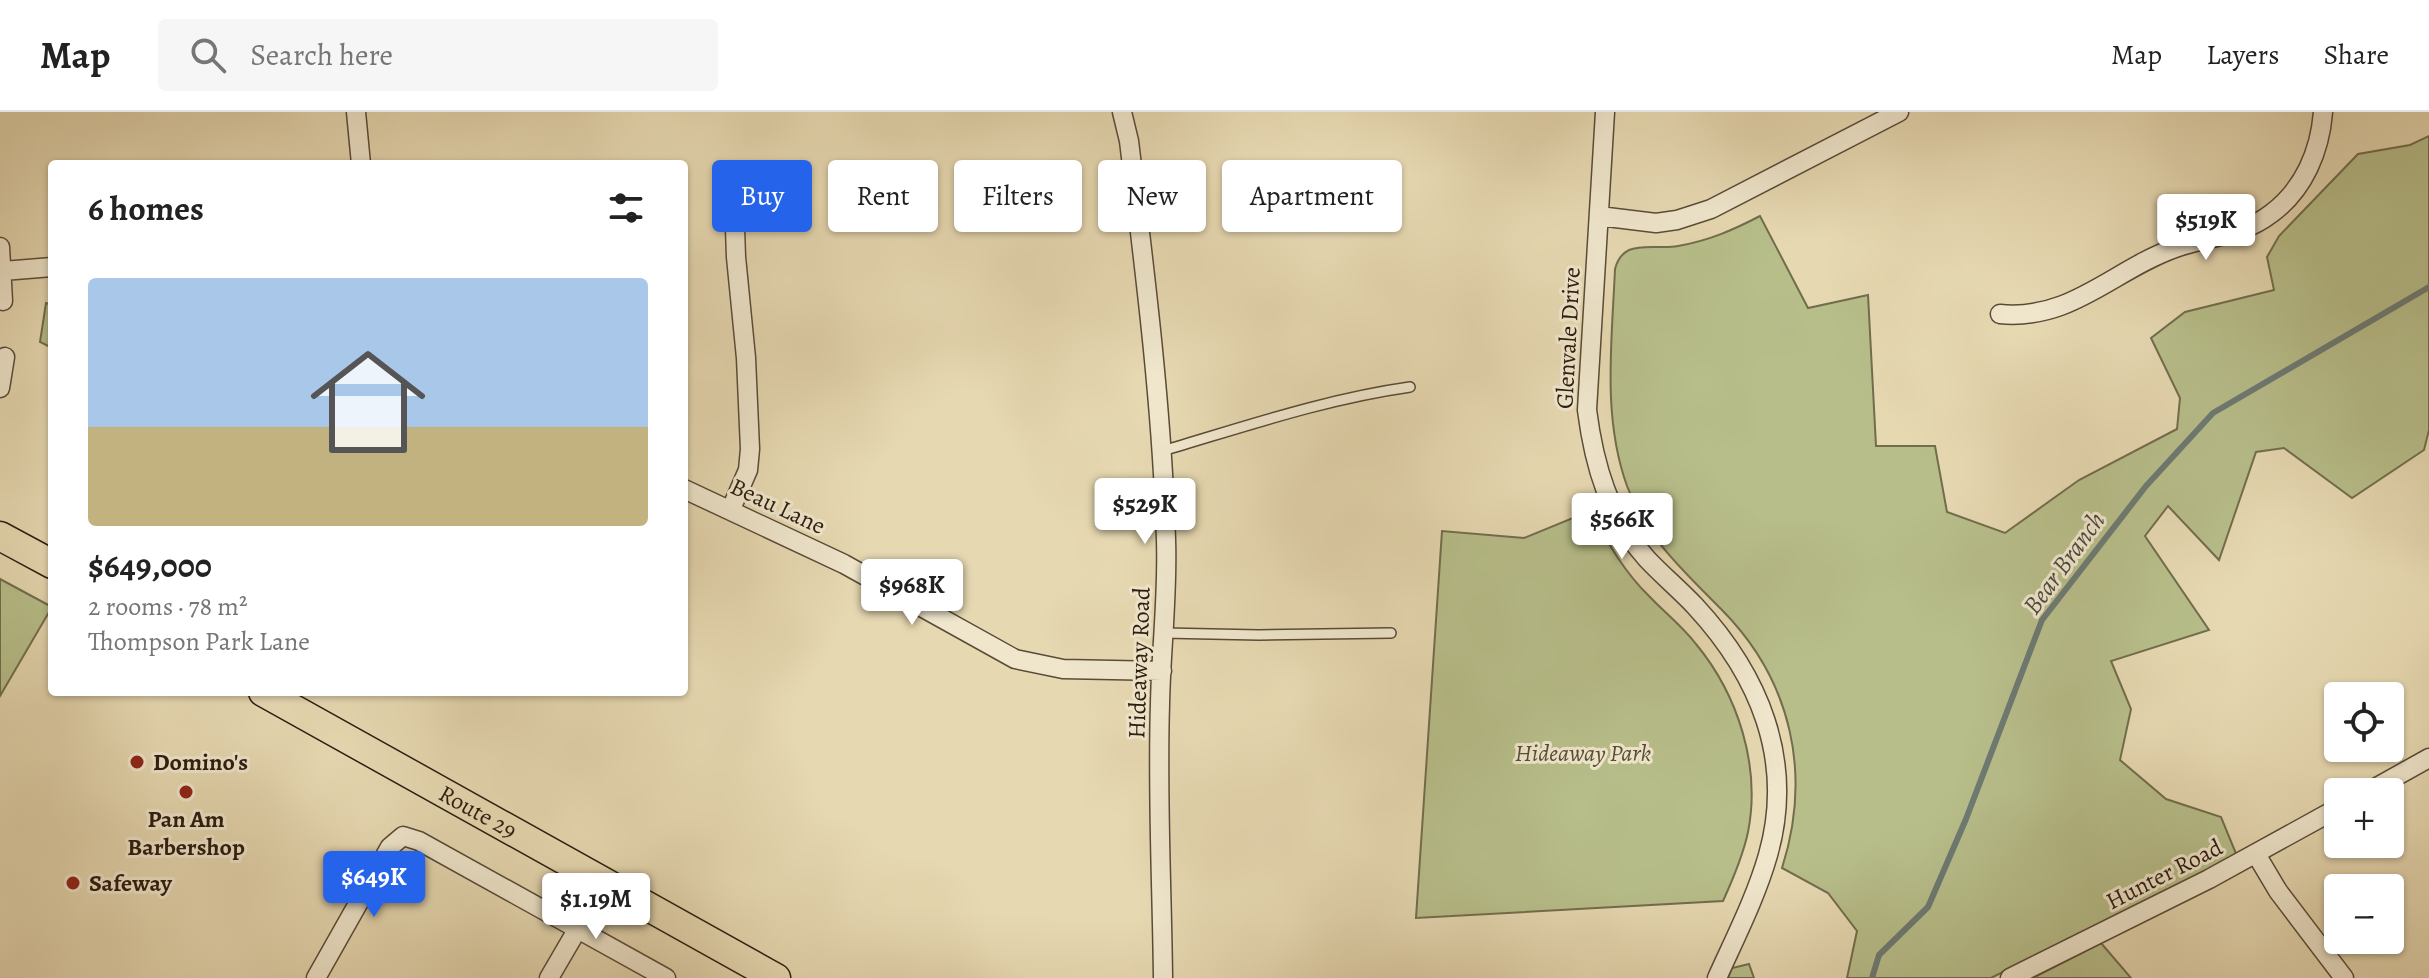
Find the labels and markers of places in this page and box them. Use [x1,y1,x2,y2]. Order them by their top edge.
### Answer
pin: $519K [2150,194,2262,262]
pin: $529K [1089,478,1201,546]
pin: $566K [1566,493,1678,561]
pin: $968K [856,559,968,627]
place label: Domino's [153,746,248,778]
marker: Domino's [128,753,146,771]
marker: Pan Am Barbershop [177,783,195,801]
place label: Pan Am Barbershop [127,803,245,863]
pin: $649K [318,851,430,919]
place label: Safeway [89,867,173,899]
pin: $1.19M [531,873,661,941]
marker: Safeway [64,874,82,892]

